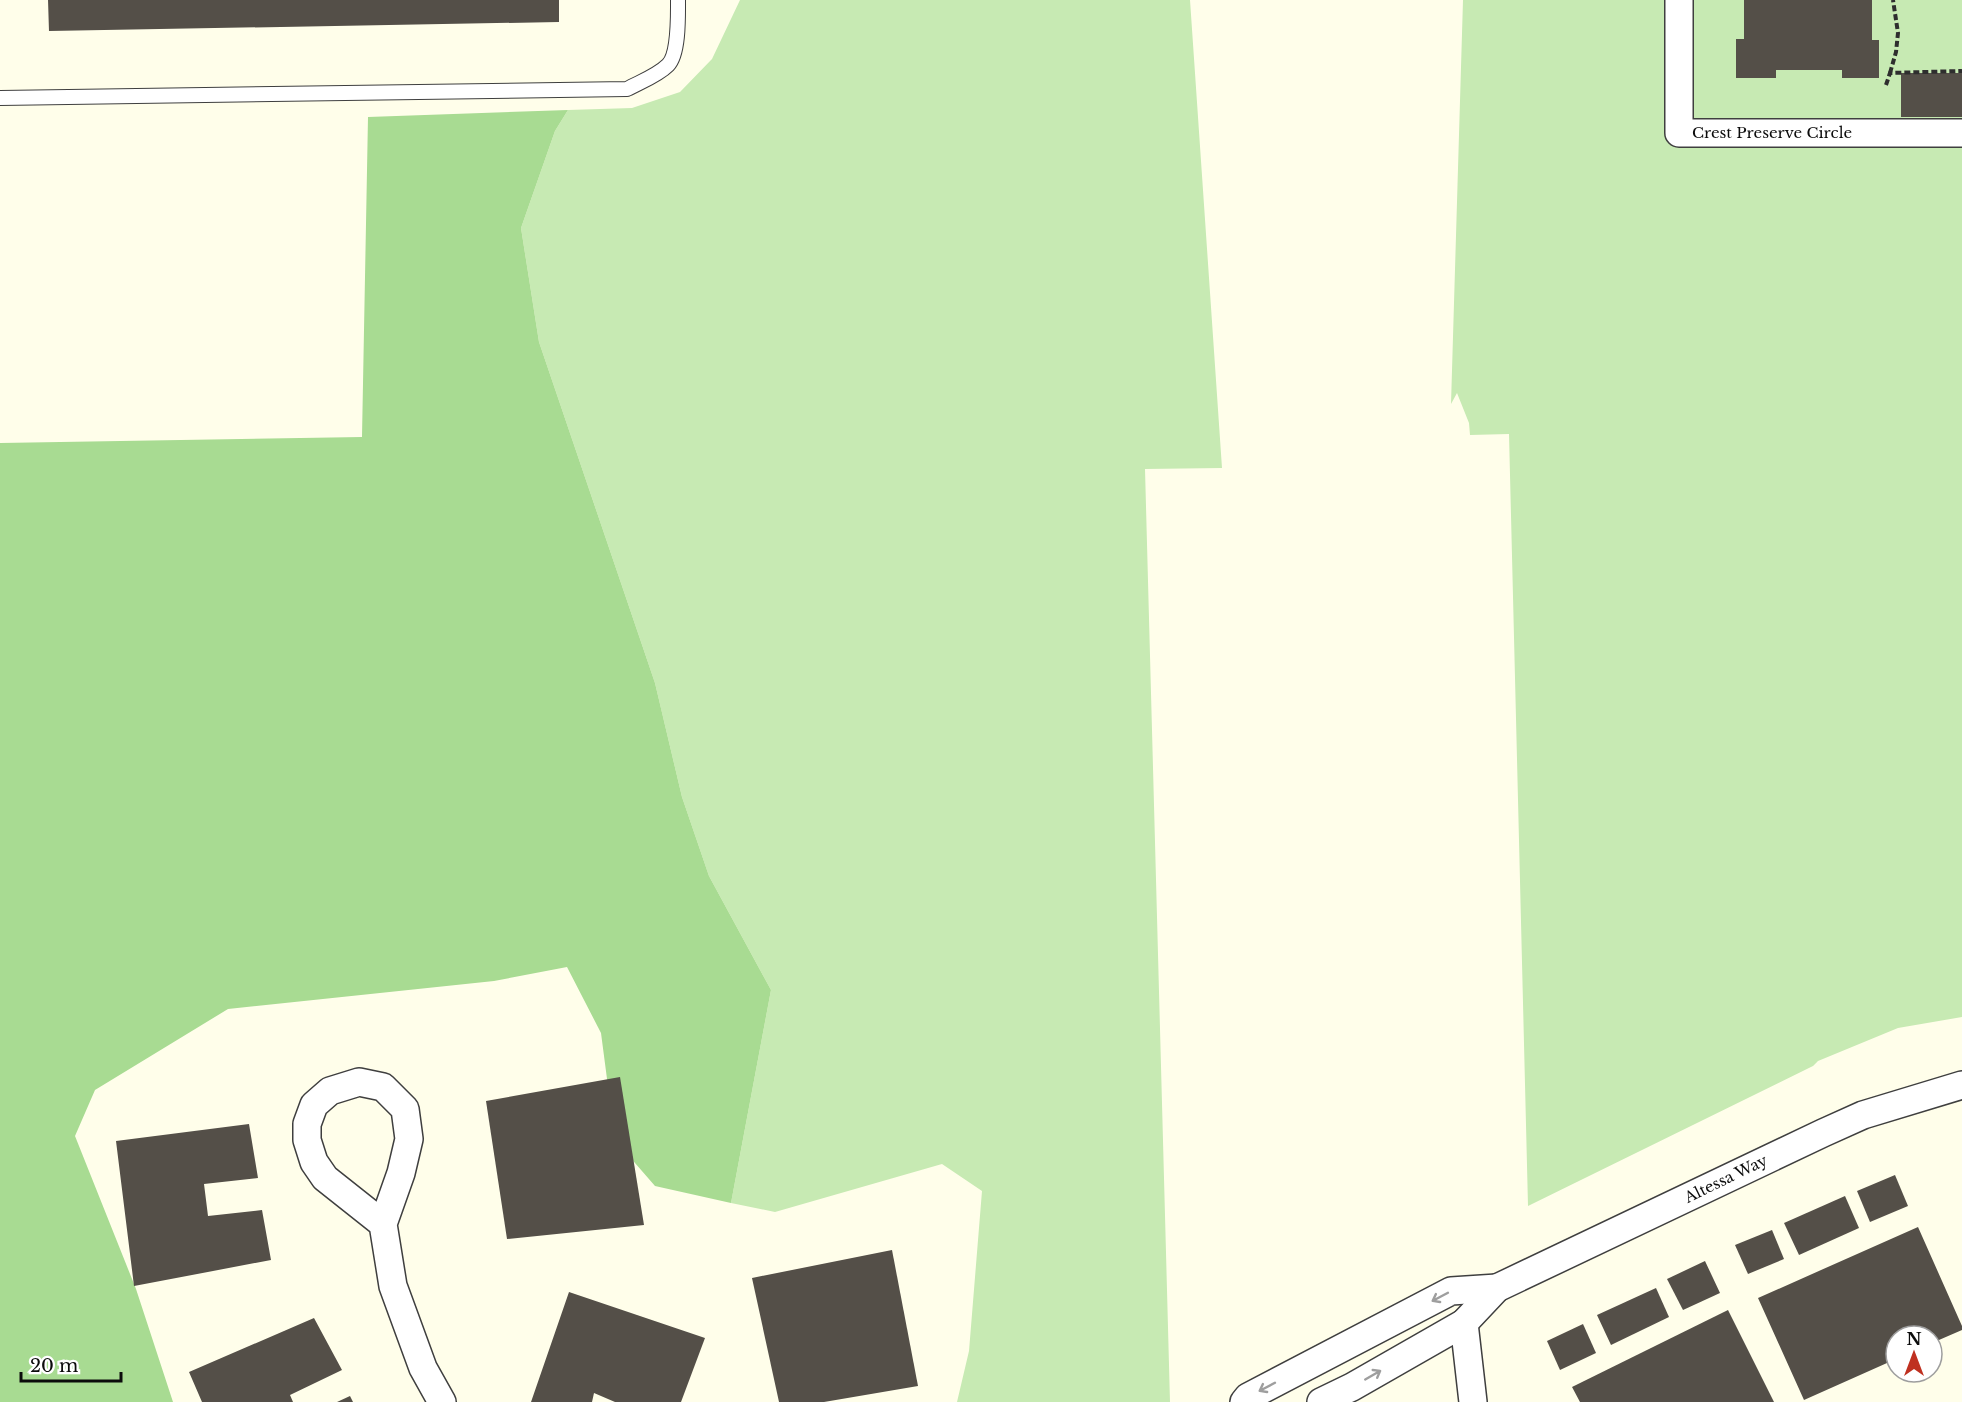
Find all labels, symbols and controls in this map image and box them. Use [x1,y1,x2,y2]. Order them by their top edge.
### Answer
street label: Crest Preserve Circle [1692,123,1852,142]
street label: Altessa Way [1680,1150,1771,1207]
one-way arrow [1431,1291,1449,1303]
north arrow [1884,1324,1944,1384]
text: N [1906,1329,1922,1349]
scale bar [21,1345,122,1383]
text: 20 m [30,1355,78,1377]
one-way arrow [1364,1369,1381,1381]
one-way arrow [1259,1381,1276,1393]

